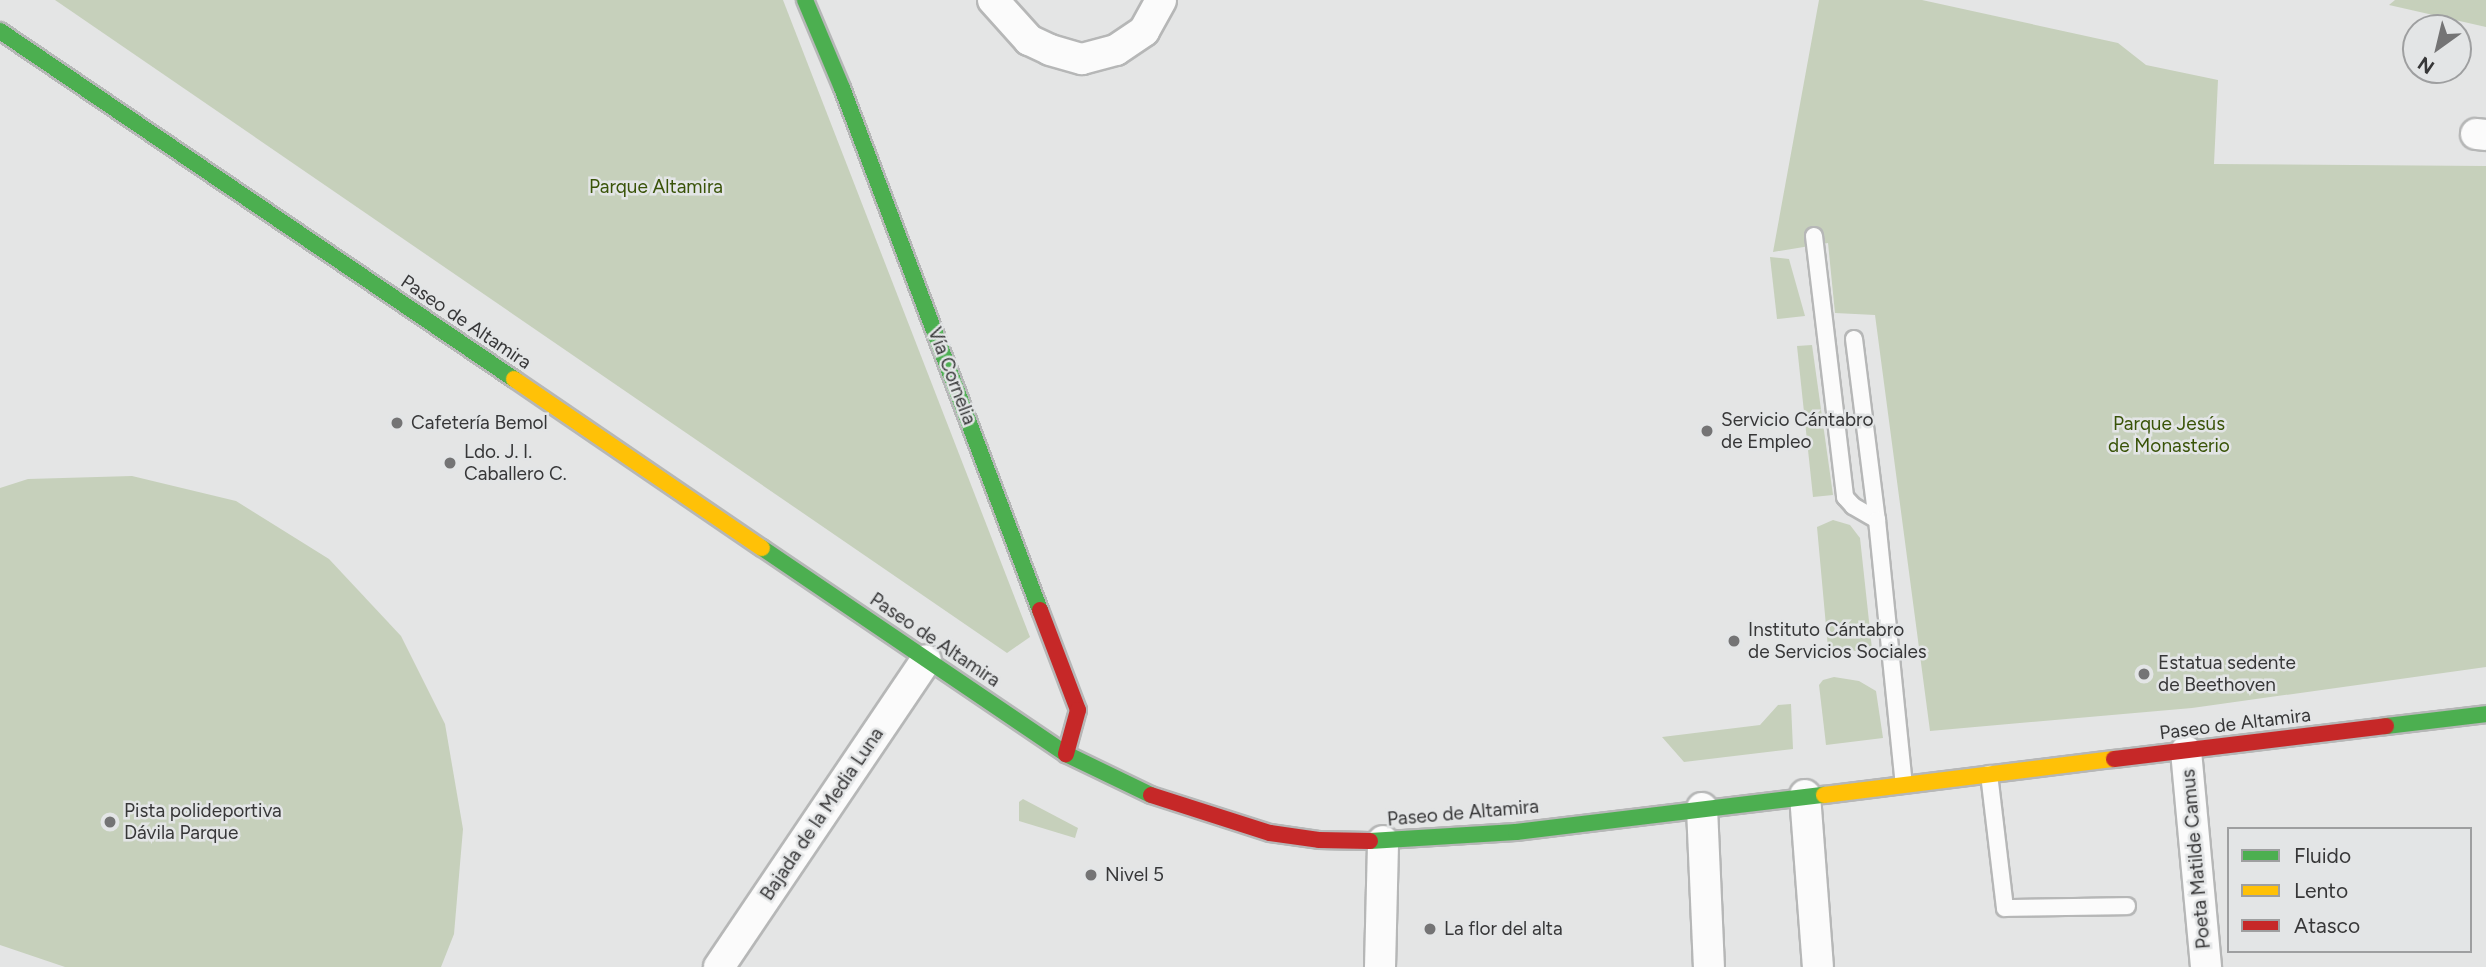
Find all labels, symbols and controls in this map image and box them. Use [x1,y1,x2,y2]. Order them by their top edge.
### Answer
north arrow [2402,14,2472,84]
text: N [2414,52,2439,79]
park label: Parque Altamira [589,176,723,198]
street label: Paseo de Altamira [397,270,535,374]
street label: Vía Cornelia [923,324,981,428]
place label: Servicio Cántabro de Empleo [1721,409,1874,453]
place label: Cafetería Bemol [411,412,548,434]
park label: Parque Jesús de Monasterio [2108,413,2230,457]
marker: Cafetería Bemol [389,415,405,431]
marker: Servicio Cántabro de Empleo [1699,423,1715,439]
place label: Ldo. J. I. Caballero C. [464,441,567,485]
marker: Ldo. J. I. Caballero C. [442,455,458,471]
street label: Paseo de Altamira [866,588,1004,692]
place label: Instituto Cántabro de Servicios Sociales [1748,619,1927,663]
marker: Instituto Cántabro de Servicios Sociales [1726,633,1742,649]
place label: Estatua sedente de Beethoven [2158,652,2296,696]
marker: Estatua sedente de Beethoven [2136,666,2152,682]
street label: Paseo de Altamira [2158,703,2312,745]
street label: Bajada de la Media Luna [756,723,888,905]
street label: Poeta Matilde Camus [2177,768,2215,950]
street label: Paseo de Altamira [1386,795,1540,831]
place label: Pista polideportiva Dávila Parque [124,800,282,844]
marker: Pista polideportiva Dávila Parque [102,814,118,830]
legend [2227,827,2472,953]
text: Fluido [2294,843,2351,868]
place label: Nivel 5 [1105,864,1164,886]
marker: Nivel 5 [1083,867,1099,883]
text: Lento [2294,878,2348,903]
text: Atasco [2294,913,2360,938]
place label: La flor del alta [1444,918,1563,940]
marker: La flor del alta [1422,921,1438,937]

